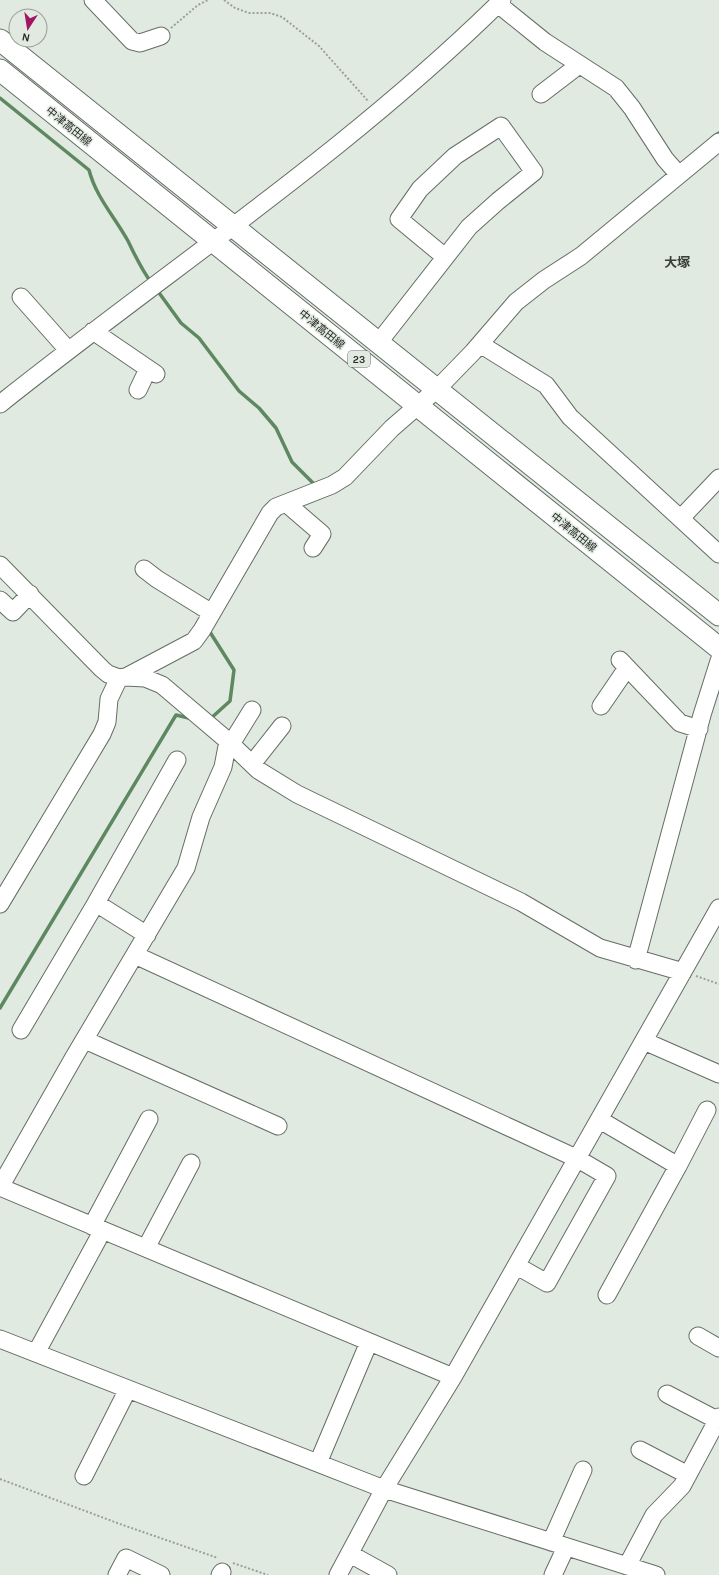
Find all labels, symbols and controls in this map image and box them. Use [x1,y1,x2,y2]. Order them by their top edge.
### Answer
north arrow [8,8,48,48]
text: N [21,30,31,44]
street label: 中津高田線 [43,104,94,149]
district label: 大塚 [664,255,690,270]
street label: 中津高田線 [296,307,347,352]
road number: 23 [348,351,370,367]
street label: 中津高田線 [548,510,599,555]

